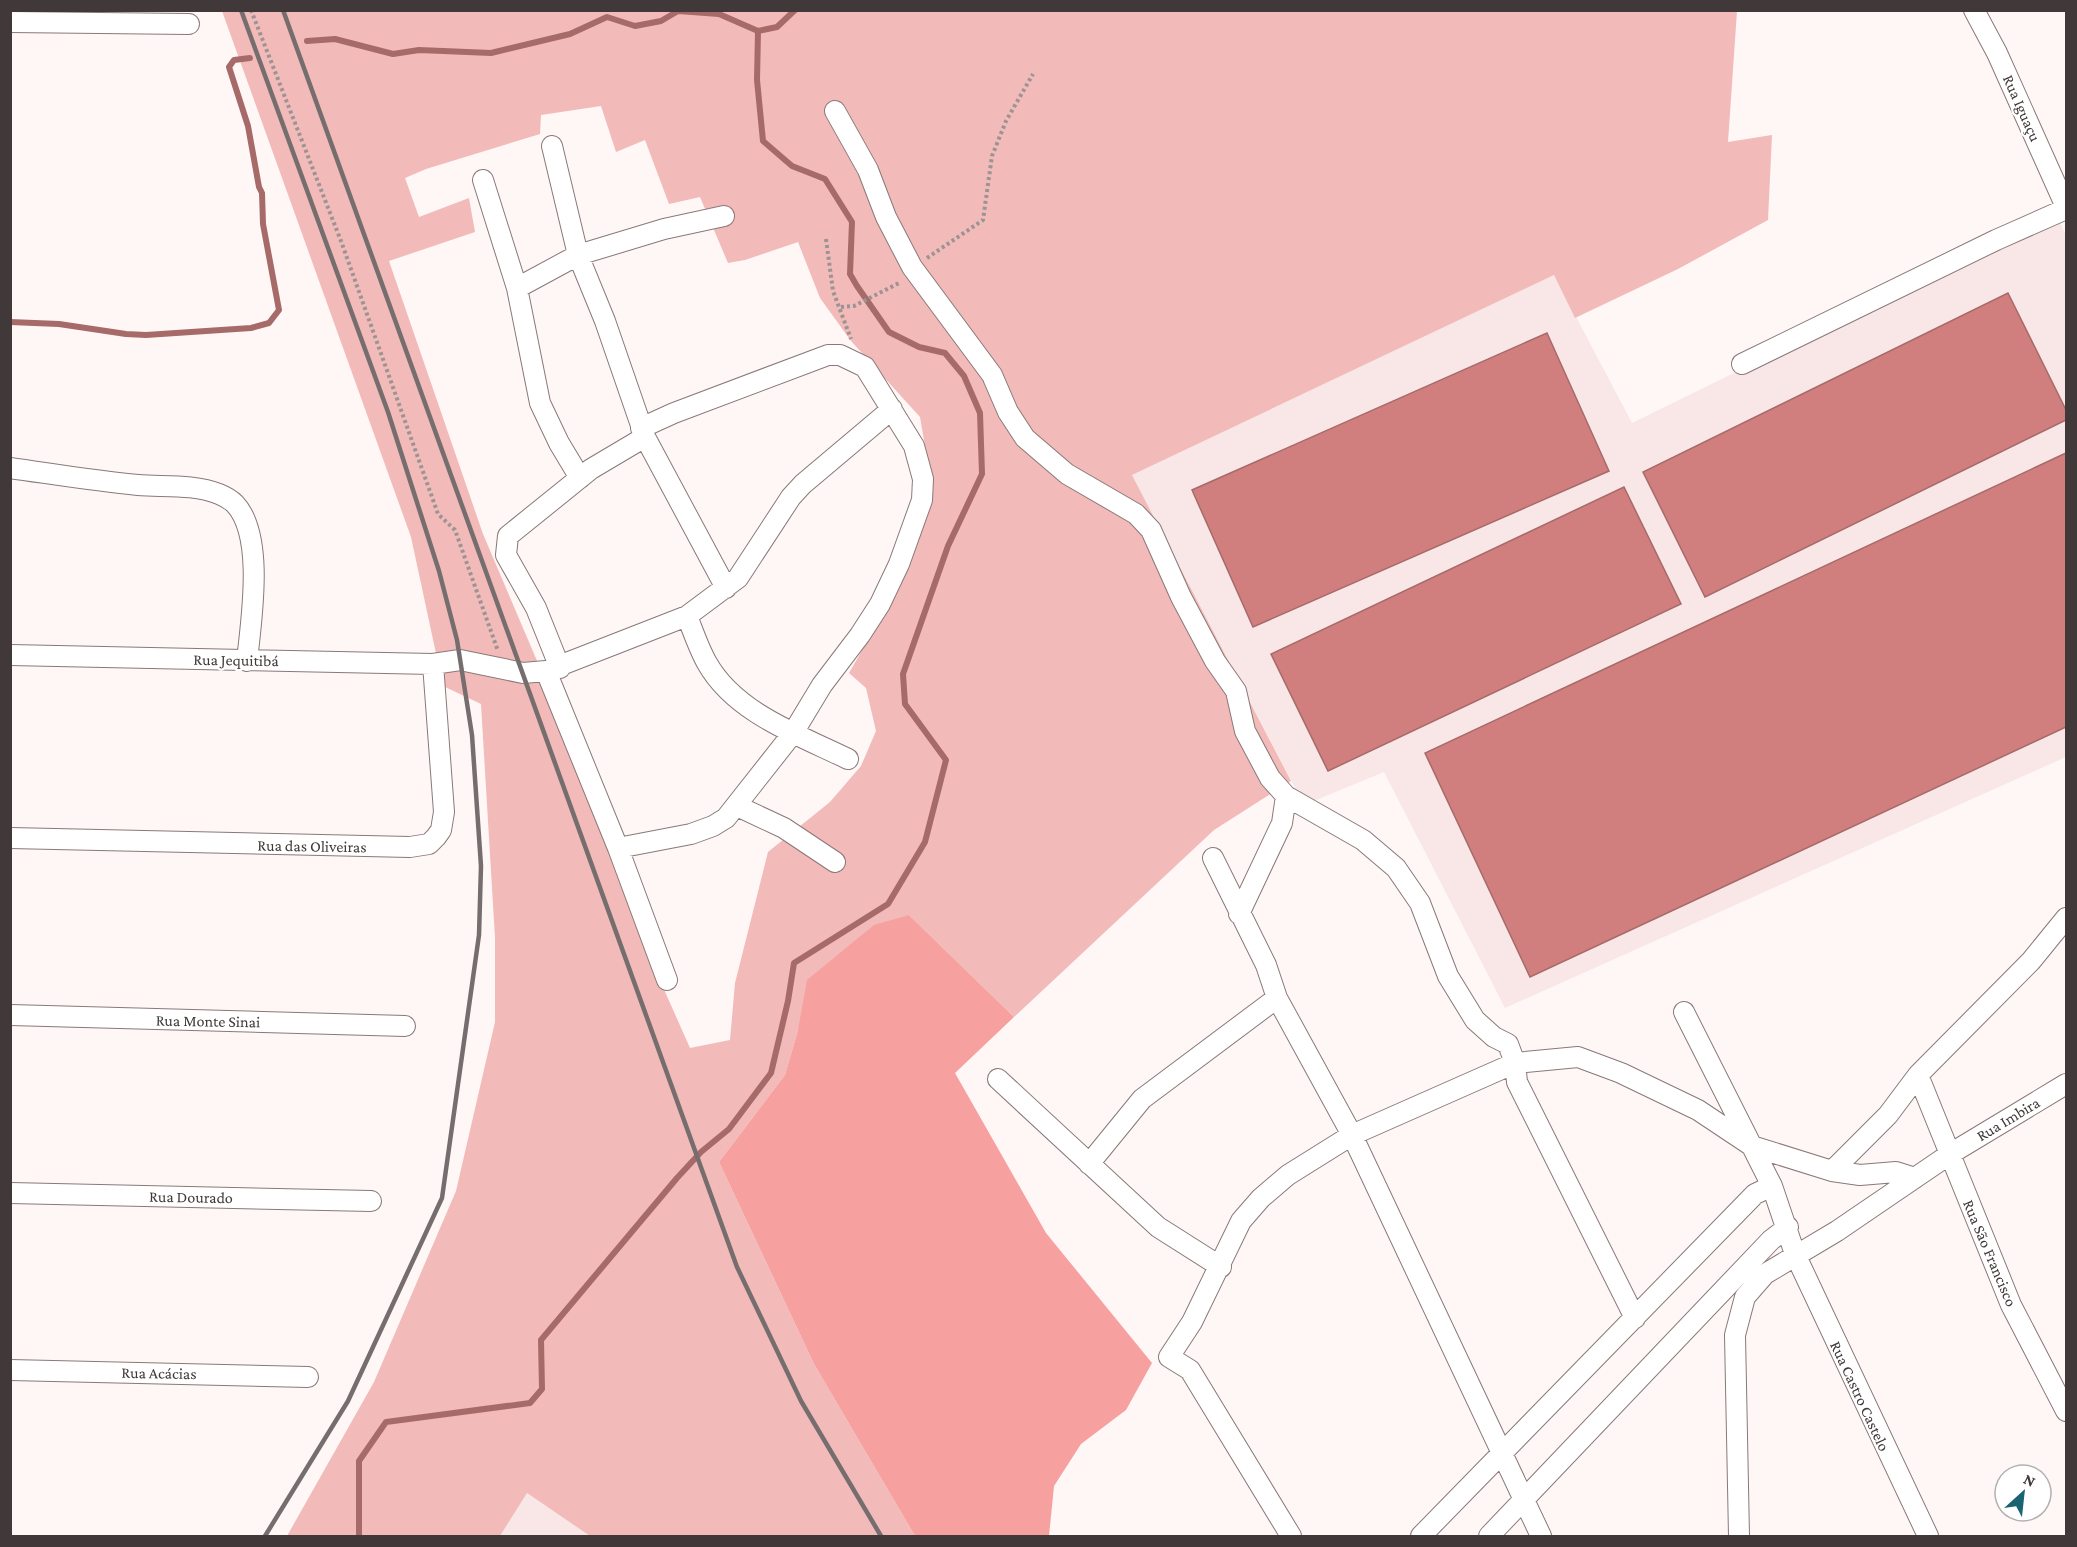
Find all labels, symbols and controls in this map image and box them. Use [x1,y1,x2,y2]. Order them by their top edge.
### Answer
street label: Rua Iguaçu [1999,72,2044,145]
street label: Rua Jequitibá [193,651,279,670]
street label: Rua das Oliveiras [257,837,367,855]
street label: Rua Monte Sinai [156,1012,260,1030]
street label: Rua Imbira [1973,1093,2043,1144]
street label: Rua Dourado [149,1188,233,1206]
street label: Rua São Francisco [1960,1197,2020,1309]
street label: Rua Castro Castelo [1827,1338,1893,1454]
street label: Rua Acácias [121,1364,197,1382]
north arrow [1993,1463,2053,1523]
text: N [2021,1470,2038,1490]

